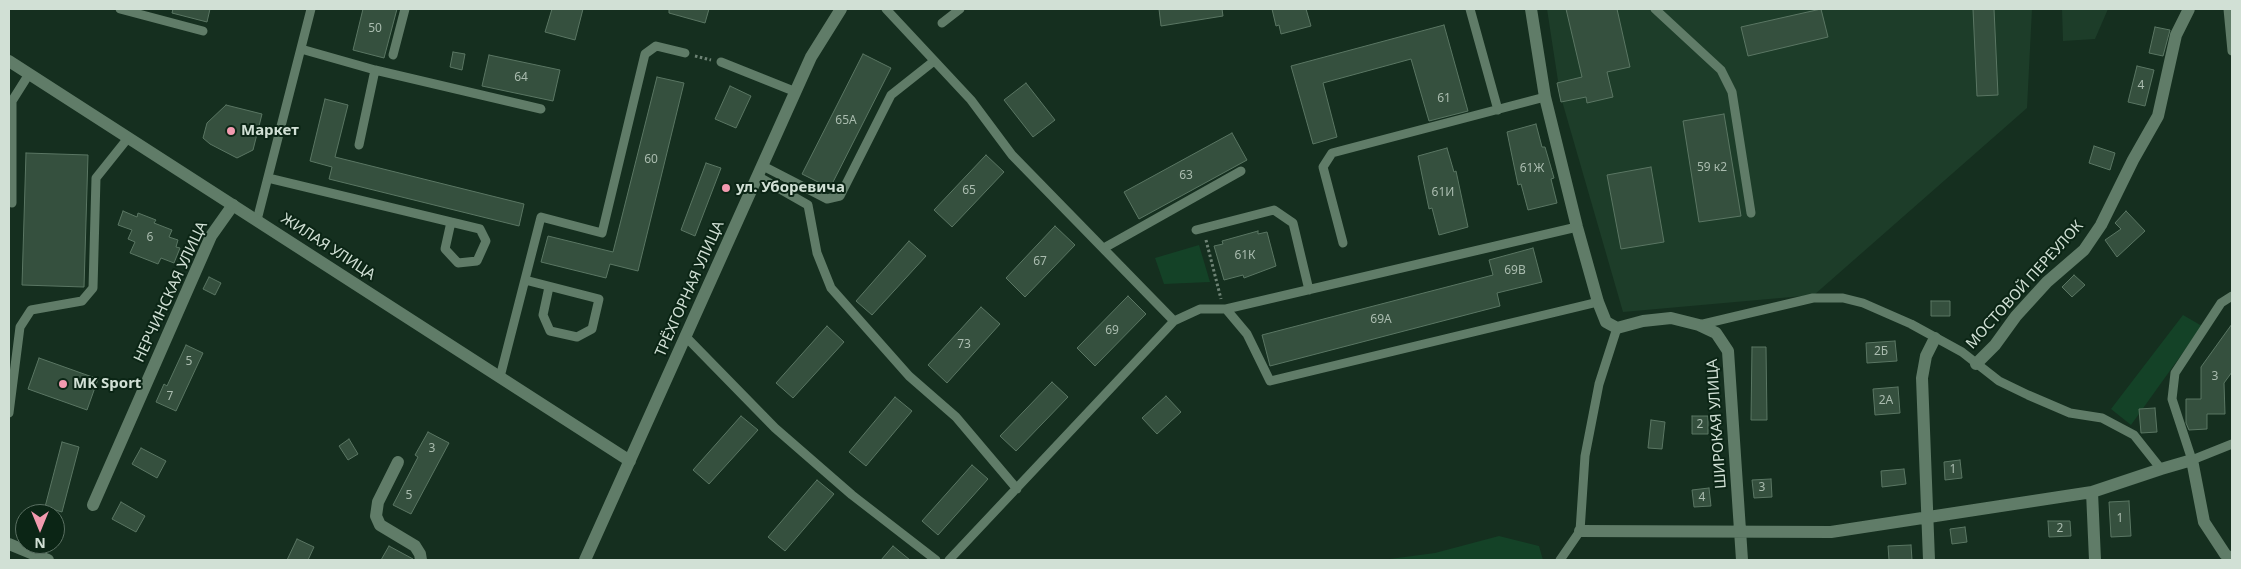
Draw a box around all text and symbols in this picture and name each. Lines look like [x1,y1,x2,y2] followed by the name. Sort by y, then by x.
[368,22,382,36] house number: 50
[514,71,528,85] house number: 64
[2138,79,2144,93] house number: 4
[1437,92,1451,106] house number: 61
[835,114,857,128] house number: 65А
[241,122,299,140] place label: Маркет
[225,125,237,137] marker: Маркет
[644,153,658,167] house number: 60
[1697,161,1727,175] house number: 59 к2
[1520,162,1544,176] house number: 61Ж
[1179,169,1193,183] house number: 63
[736,179,845,197] place label: ул. Уборевича
[720,182,732,194] marker: ул. Уборевича
[962,184,976,198] house number: 65
[1432,186,1454,200] house number: 61И
[277,210,379,284] street label: ЖИЛАЯ УЛИЦА
[1963,217,2087,353] street label: МОСТОВОЙ ПЕРЕУЛОК
[652,218,728,360] street label: ТРЁХГОРНАЯ УЛИЦА
[130,219,212,365] street label: НЕРЧИНСКАЯ УЛИЦА
[147,231,153,245] house number: 6
[1234,249,1256,263] house number: 61К
[1033,255,1047,269] house number: 67
[1504,264,1526,278] house number: 69В
[1370,313,1392,327] house number: 69А
[1105,324,1119,338] house number: 69
[957,338,971,352] house number: 73
[1874,345,1888,359] house number: 2Б
[186,355,192,369] house number: 5
[1703,358,1731,490] street label: ШИРОКАЯ УЛИЦА
[2212,370,2218,384] house number: 3
[73,375,141,393] place label: MK Sport
[57,378,69,390] marker: MK Sport
[167,390,173,404] house number: 7
[1879,394,1893,408] house number: 2А
[1697,418,1703,432] house number: 2
[429,442,435,456] house number: 3
[1950,463,1956,477] house number: 1
[1759,481,1765,495] house number: 3
[406,489,412,503] house number: 5
[1699,491,1705,505] house number: 4
[15,504,65,554] north arrow
[2117,512,2123,526] house number: 1
[2057,522,2063,536] house number: 2
[34,534,46,553] text: N

